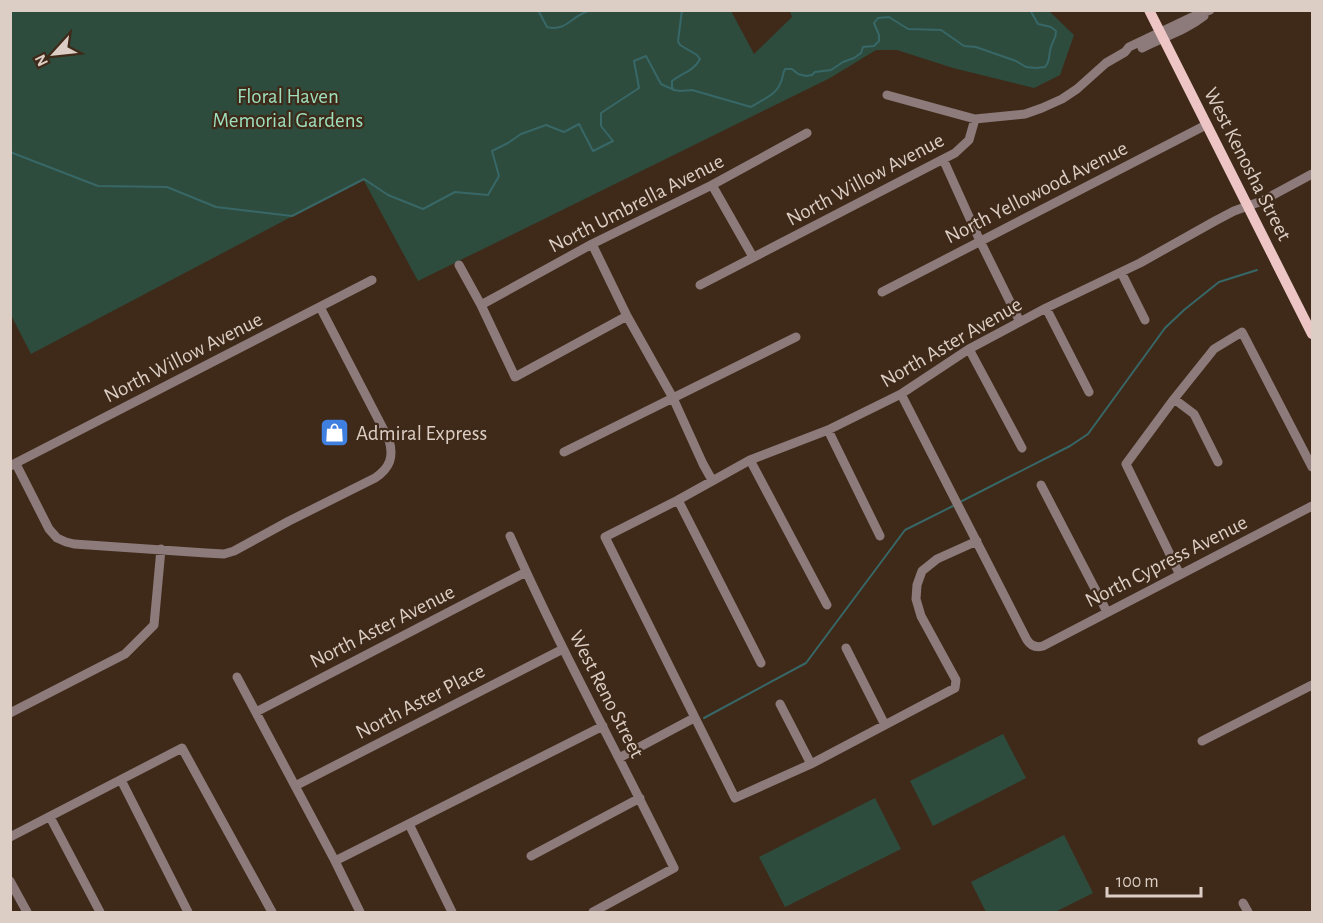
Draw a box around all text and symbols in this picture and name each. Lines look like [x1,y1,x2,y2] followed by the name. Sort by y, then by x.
[24,24,84,84] north arrow
[32,52,51,69] text: N
[1200,84,1295,244] street label: West Kenosha Street
[213,86,363,131] park label: Floral Haven Memorial Gardens
[783,129,947,230] street label: North Willow Avenue
[942,137,1131,248] street label: North Yellowood Avenue
[545,150,727,257] street label: North Umbrella Avenue
[877,293,1026,391] street label: North Aster Avenue
[101,308,266,407] street label: North Willow Avenue
[319,417,351,449] shop icon: Admiral Express
[356,423,487,444] place label: Admiral Express
[1082,512,1251,611] street label: North Cypress Avenue
[306,581,458,672] street label: North Aster Avenue
[565,627,648,762] street label: West Reno Street
[352,660,488,743] street label: North Aster Place
[1107,860,1202,898] scale bar
[1116,873,1159,891] text: 100 m

